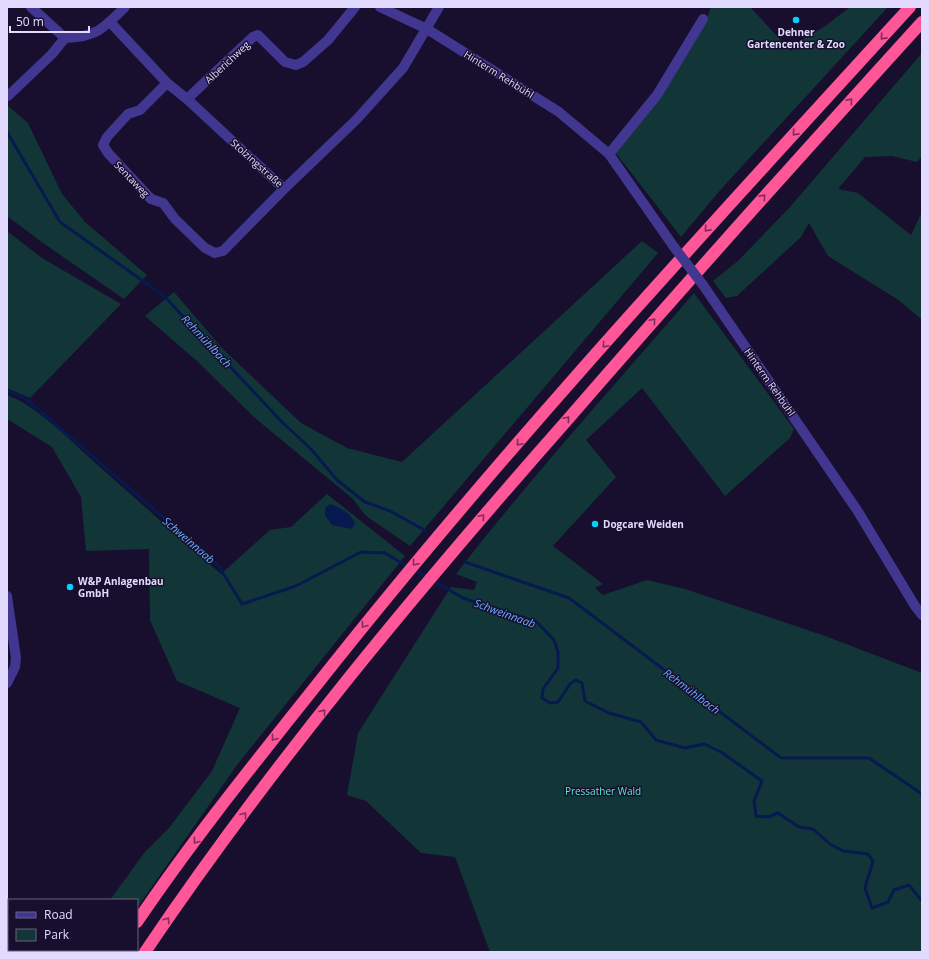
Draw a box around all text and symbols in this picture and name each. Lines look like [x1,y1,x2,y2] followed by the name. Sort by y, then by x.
[10,8,89,34] scale bar
[16,13,44,30] text: 50 m
[791,15,801,25] marker: Dehner Gartencenter & Zoo
[747,25,845,51] place label: Dehner Gartencenter & Zoo
[880,33,887,40] one-way arrow
[201,37,253,87] street label: Alberichweg
[461,47,537,101] street label: Hinterm Rehbühl
[846,98,853,106] one-way arrow
[793,129,800,136] one-way arrow
[228,136,287,191] street label: Stolzingstraße
[111,158,153,201] street label: Sentaweg
[758,194,766,202] one-way arrow
[704,224,712,232] one-way arrow
[179,311,235,371] water label: Rehmühlbach
[648,318,656,326] one-way arrow
[602,340,610,348] one-way arrow
[741,345,799,419] street label: Hinterm Rehbühl
[563,416,570,424] one-way arrow
[517,438,524,445] one-way arrow
[160,513,218,567] water label: Schweinnaab
[477,514,484,522] one-way arrow
[603,517,684,531] place label: Dogcare Weiden
[590,519,600,529] marker: Dogcare Weiden
[412,558,419,566] one-way arrow
[78,574,164,600] place label: W&P Anlagenbau GmbH
[65,582,75,592] marker: W&P Anlagenbau GmbH
[472,595,538,631] water label: Schweinnaab
[361,620,368,627] one-way arrow
[661,665,723,717] water label: Rehmühlbach
[318,709,325,717] one-way arrow
[272,733,279,740] one-way arrow
[565,784,641,798] park label: Pressather Wald
[239,813,246,820] one-way arrow
[194,837,201,844] one-way arrow
[8,899,138,951] legend
[44,906,73,923] text: Road
[162,917,170,924] one-way arrow
[44,926,70,943] text: Park

